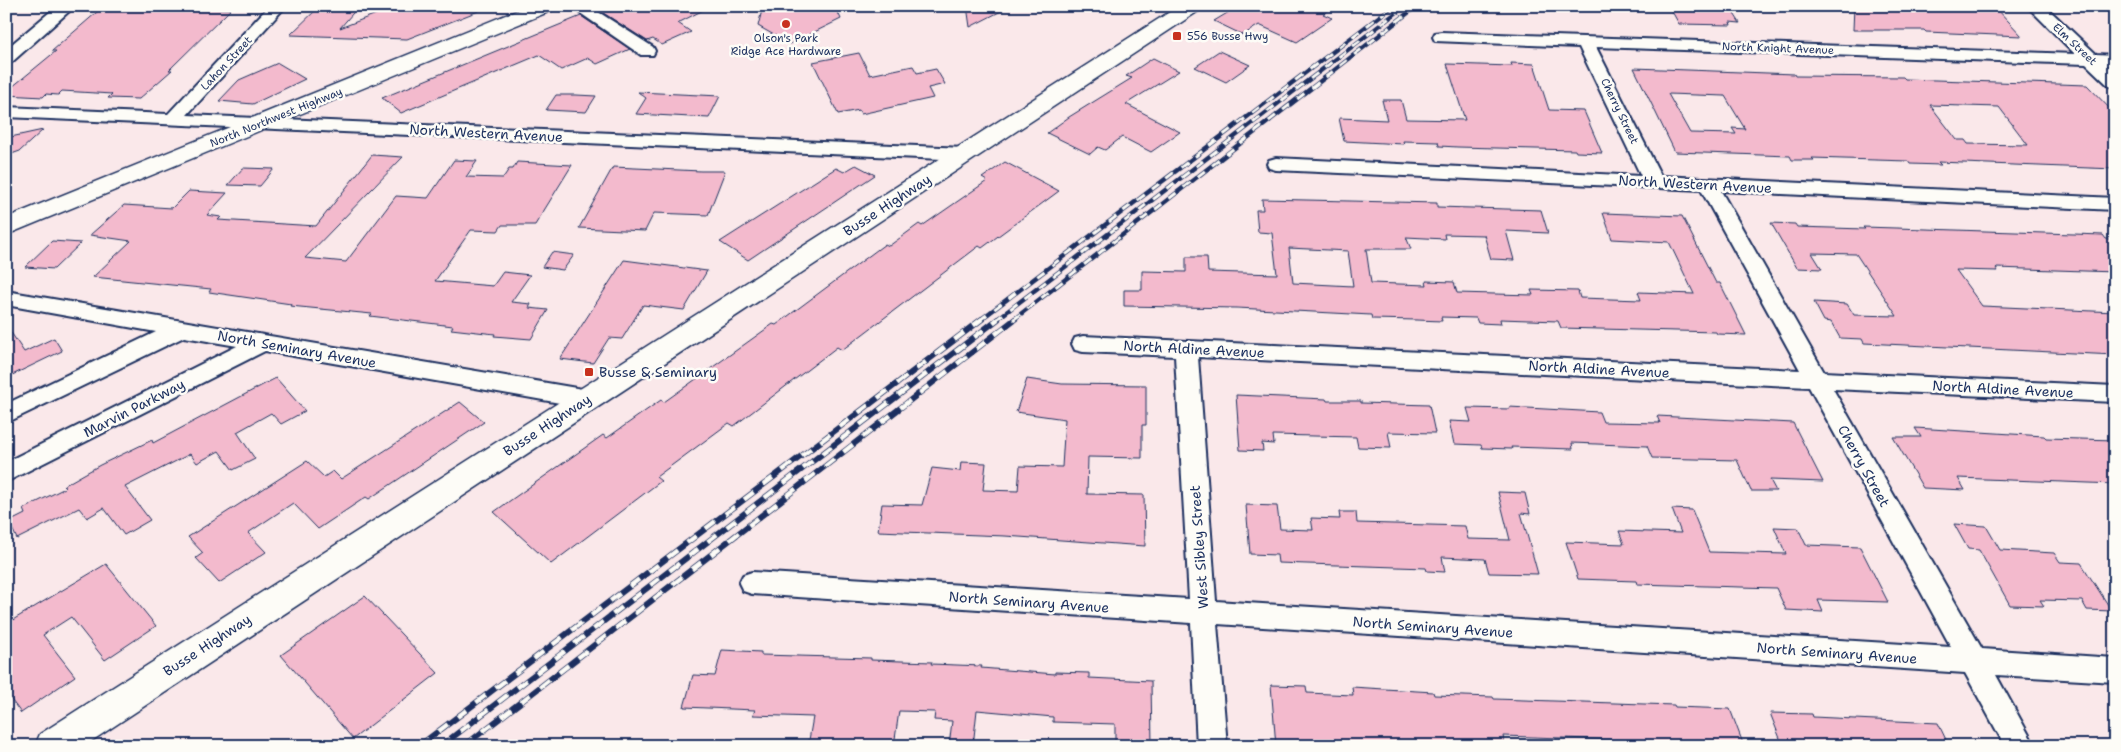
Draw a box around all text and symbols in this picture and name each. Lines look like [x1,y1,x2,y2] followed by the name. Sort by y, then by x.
[780,18,792,30] marker: Olson's Park Ridge Ace Hardware
[2049,20,2100,69] street label: Elm Street
[1187,29,1268,44] place label: 556 Busse Hwy
[1171,30,1183,42] marker: 556 Busse Hwy
[731,31,841,59] place label: Olson's Park Ridge Ace Hardware
[197,33,255,94] street label: Lahon Street
[1722,39,1834,58] street label: North Knight Avenue
[1597,76,1642,147] street label: Cherry Street
[208,84,345,151] street label: North Northwest Highway
[409,120,563,146] street label: North Western Avenue
[840,170,934,240] street label: Busse Highway
[1618,171,1772,197] street label: North Western Avenue
[216,326,378,372] street label: North Seminary Avenue
[1123,336,1265,362] street label: North Aldine Avenue
[1528,356,1670,382] street label: North Aldine Avenue
[599,363,717,381] place label: Busse & Seminary
[583,366,595,378] marker: Busse & Seminary
[80,375,188,441] street label: Marvin Parkway
[1932,376,2074,402] street label: North Aldine Avenue
[500,390,594,460] street label: Busse Highway
[1834,422,1894,510] street label: Cherry Street
[1186,485,1212,609] street label: West Sibley Street
[948,587,1110,617] street label: North Seminary Avenue
[160,610,254,680] street label: Busse Highway
[1352,612,1514,642] street label: North Seminary Avenue
[1756,638,1918,668] street label: North Seminary Avenue

